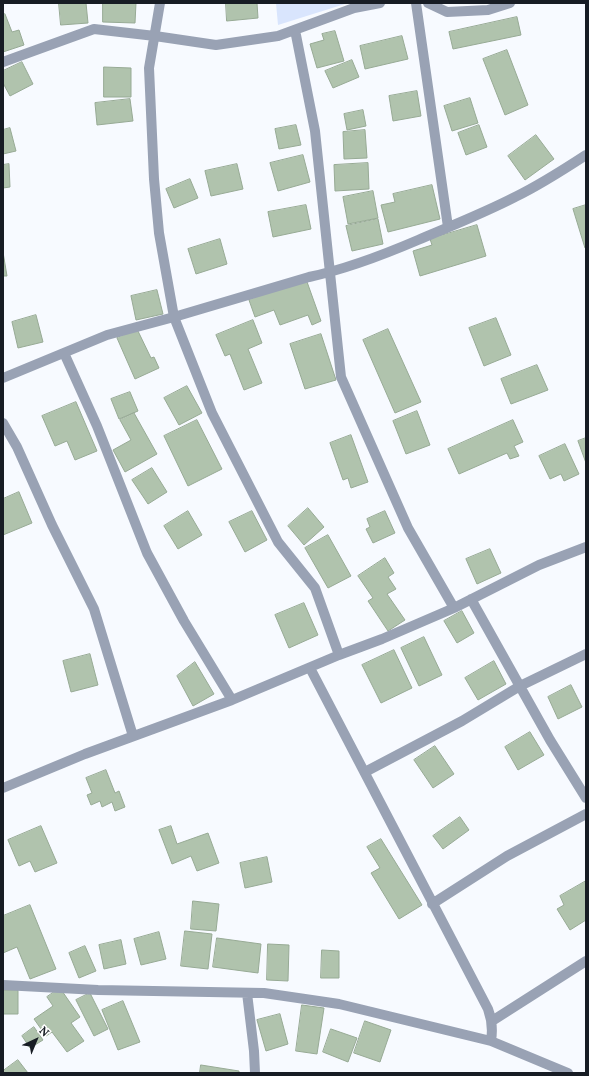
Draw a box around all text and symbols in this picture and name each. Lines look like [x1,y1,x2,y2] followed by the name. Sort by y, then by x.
[16,1020,56,1060] north arrow
[36,1023,52,1039] text: N

